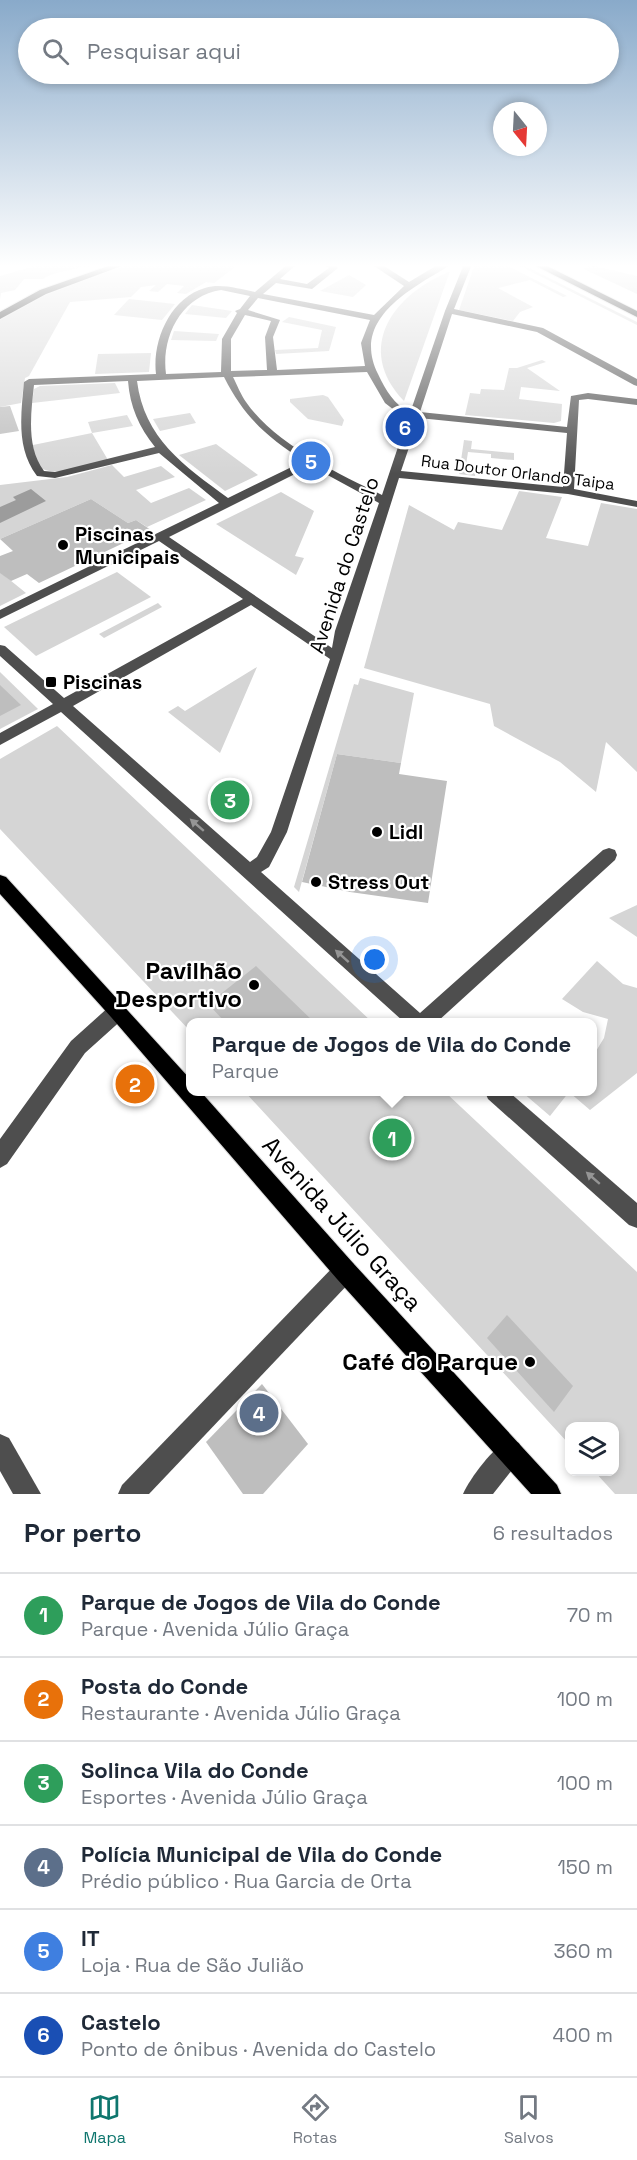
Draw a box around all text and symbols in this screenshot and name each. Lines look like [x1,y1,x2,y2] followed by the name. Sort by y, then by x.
[18,18,619,84] search box
[39,35,72,68] icon: search
[87,37,241,65] text: Pesquisar aqui
[493,102,547,156] north arrow
[386,404,424,450] pin: 6
[292,438,330,484] pin: 5
[420,450,616,495] street label: Rua Doutor Orlando Taipa
[303,473,385,657] street label: Avenida do Castelo
[75,521,180,570] place label: Piscinas Municipais
[56,538,70,552] marker: Piscinas Municipais
[63,669,142,695] place label: Piscinas
[44,675,58,689] marker: Piscinas
[210,778,250,822] pin: 3
[190,818,205,832] one-way arrow
[389,819,423,845] place label: Lidl
[370,825,384,839] marker: Lidl
[328,869,429,895] place label: Stress Out
[309,875,323,889] marker: Stress Out
[360,945,389,974] your location
[335,950,350,963] one-way arrow
[115,955,242,1014] place label: Pavilhão Desportivo
[247,978,261,992] marker: Pavilhão Desportivo
[186,1018,597,1096] popup
[212,1030,571,1058] text: Parque de Jogos de Vila do Conde
[212,1058,279,1084] text: Parque
[116,1062,154,1106] pin: 2
[372,1116,412,1160] pin: 1
[256,1130,429,1318] street label: Avenida Júlio Graça
[586,1172,601,1185] one-way arrow
[342,1346,518,1377] place label: Café do Parque
[523,1355,537,1369] marker: Café do Parque
[240,1390,278,1436] pin: 4
[565,1422,619,1476] map controls
[565,1422,619,1476] button: layers
[24,1516,141,1550] text: Por perto
[493,1520,613,1546] text: 6 resultados
[81,1588,441,1616] text: Parque de Jogos de Vila do Conde
[39,1602,48,1628] text: 1
[567,1602,613,1628] text: 70 m
[81,1616,349,1642] text: Parque · Avenida Júlio Graça
[81,1672,248,1700] text: Posta do Conde
[38,1686,49,1712] text: 2
[557,1686,613,1712] text: 100 m
[81,1700,401,1726] text: Restaurante · Avenida Júlio Graça
[81,1756,309,1784] text: Solinca Vila do Conde
[37,1770,50,1796] text: 3
[557,1770,613,1796] text: 100 m
[81,1784,368,1810] text: Esportes · Avenida Júlio Graça
[81,1840,442,1868] text: Polícia Municipal de Vila do Conde
[37,1854,50,1880] text: 4
[558,1854,613,1880] text: 150 m
[81,1868,412,1894] text: Prédio público · Rua Garcia de Orta
[81,1924,100,1952] text: IT
[38,1938,50,1964] text: 5
[554,1938,613,1964] text: 360 m
[81,1952,304,1978] text: Loja · Rua de São Julião
[81,2008,161,2036] text: Castelo
[37,2022,50,2048] text: 6
[553,2022,613,2048] text: 400 m
[81,2036,436,2062] text: Ponto de ônibus · Avenida do Castelo
[83,2091,126,2148] tab: Mapa
[293,2091,337,2148] tab: Rotas
[504,2091,554,2148] tab: Salvos

